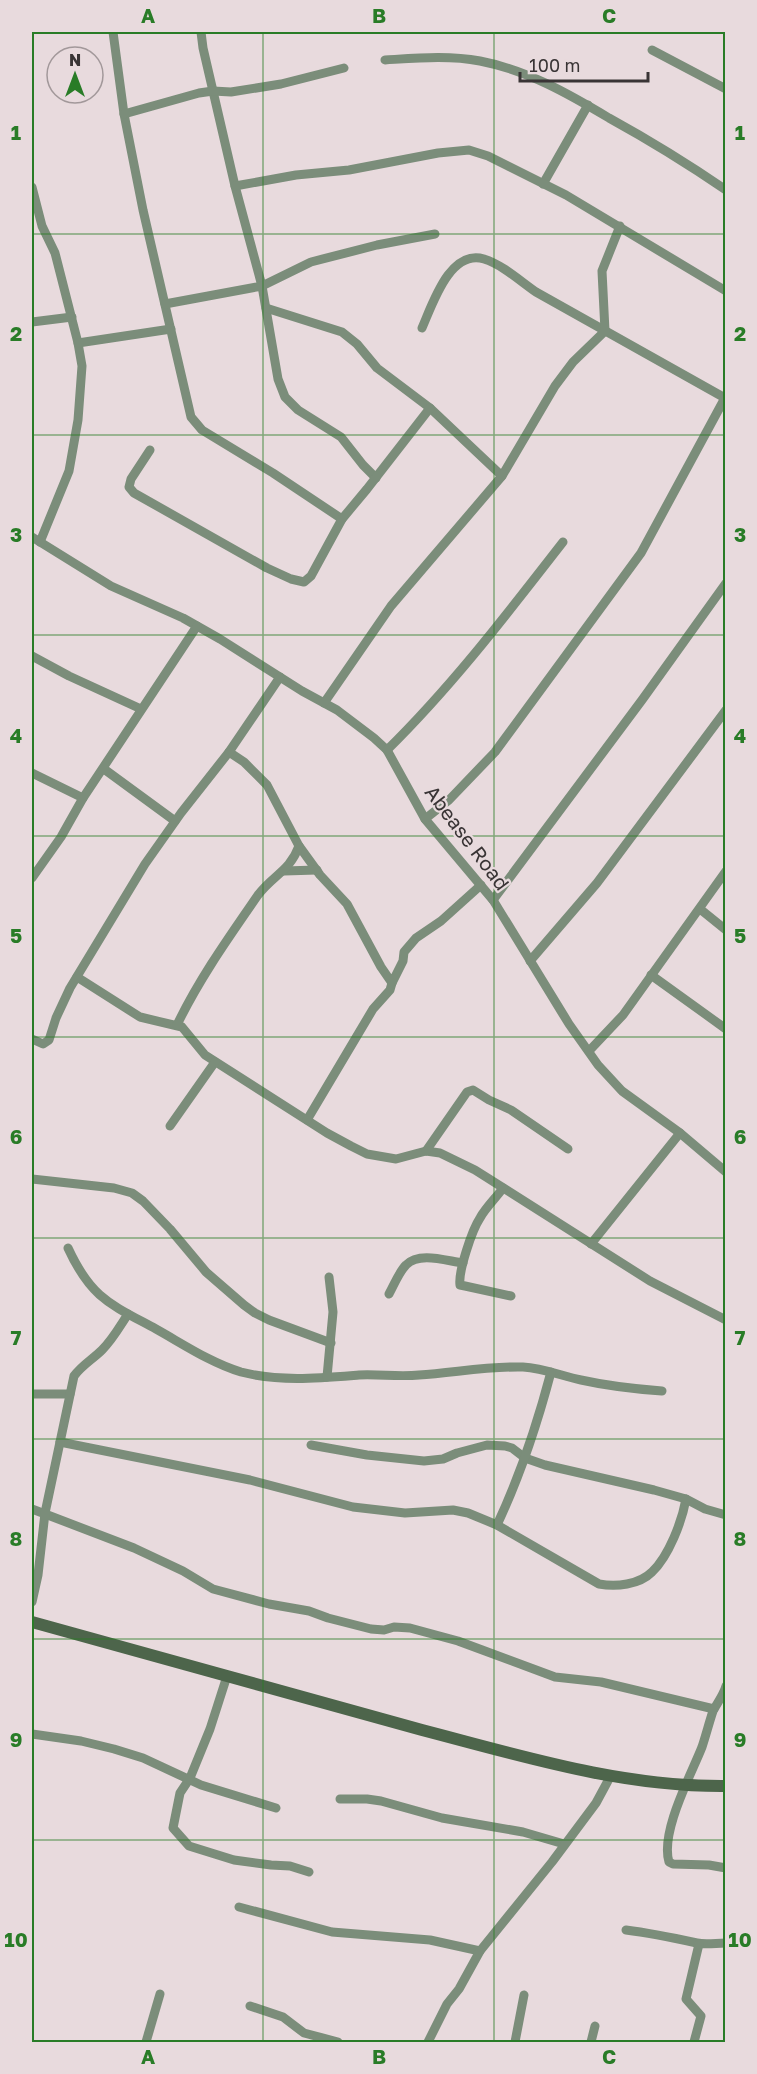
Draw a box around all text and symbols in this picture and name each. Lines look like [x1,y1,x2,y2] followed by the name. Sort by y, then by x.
[141,3,155,27] text: A
[372,3,386,27] text: B
[602,3,616,27] text: C
[45,45,105,105] north arrow
[520,45,648,83] scale bar
[69,50,81,70] text: N
[529,54,580,76] text: 100 m
[11,120,21,144] text: 1
[735,120,745,144] text: 1
[10,321,22,345] text: 2
[734,321,746,345] text: 2
[10,522,22,546] text: 3
[734,522,746,546] text: 3
[10,723,22,747] text: 4
[734,723,746,747] text: 4
[421,780,515,894] street label: Abease Road
[10,923,22,947] text: 5
[734,923,746,947] text: 5
[10,1124,22,1148] text: 6
[734,1124,746,1148] text: 6
[11,1325,22,1349] text: 7
[735,1325,746,1349] text: 7
[10,1526,22,1550] text: 8
[734,1526,746,1550] text: 8
[10,1727,22,1751] text: 9
[734,1727,746,1751] text: 9
[4,1927,28,1951] text: 10
[728,1927,752,1951] text: 10
[141,2044,155,2068] text: A
[372,2044,386,2068] text: B
[602,2044,616,2068] text: C

